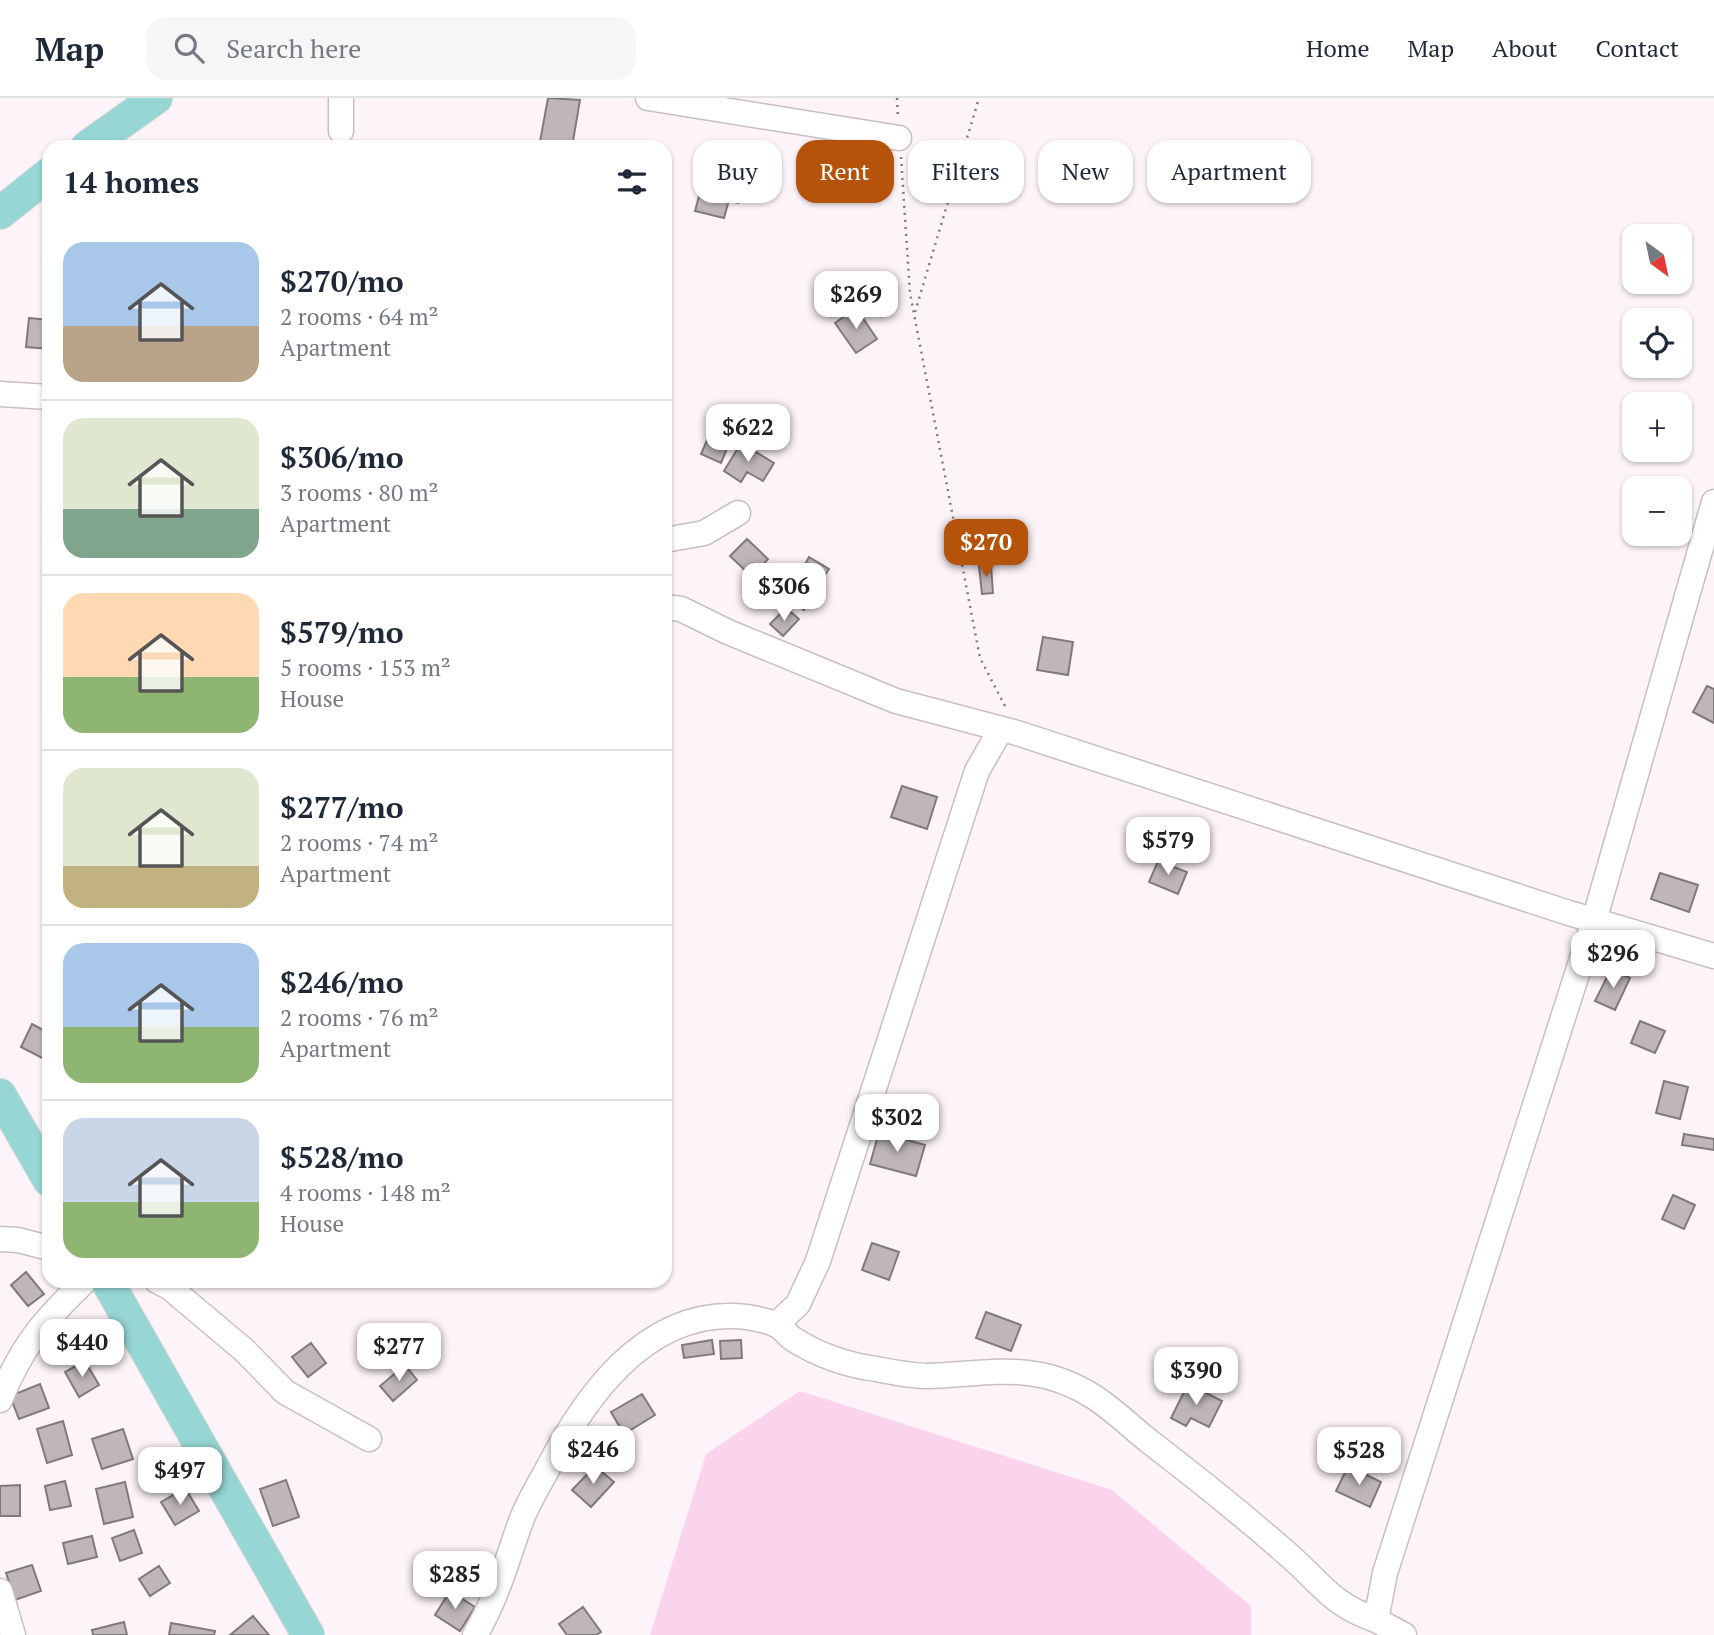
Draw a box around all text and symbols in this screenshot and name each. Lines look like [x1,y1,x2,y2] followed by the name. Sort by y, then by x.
[146,17,636,80] search box
[35,27,104,70] text: Map
[170,29,208,67] icon: search
[226,31,361,65] text: Search here
[1306,32,1370,64] text: Home
[1408,32,1454,64] text: Map
[1492,32,1558,64] text: About
[1596,32,1679,64] text: Contact
[693,140,782,203] chip: Buy
[796,140,894,203] chip: Rent
[908,140,1024,203] chip: Filters
[1038,140,1133,203] chip: New
[1147,140,1311,203] chip: Apartment
[63,162,199,202] text: 14 homes
[613,163,651,201] icon: filters
[1622,224,1692,294] north arrow
[1622,224,1692,546] map controls
[280,261,404,301] text: $270/mo
[119,270,203,354] icon: home
[815,272,897,331] pin: $269
[830,278,882,309] text: $269
[280,301,439,332] text: 2 rooms · 64 m²
[1622,308,1692,378] button: locate
[280,332,391,363] text: Apartment
[1622,392,1692,462] button: +
[707,404,789,464] pin: $622
[722,411,774,442] text: $622
[280,437,404,477] text: $306/mo
[119,446,203,530] icon: home
[1622,476,1692,546] button: −
[280,477,439,508] text: 3 rooms · 80 m²
[280,508,391,539] text: Apartment
[945,519,1027,579] pin: $270
[960,526,1012,557] text: $270
[743,564,825,623] pin: $306
[758,570,810,601] text: $306
[280,612,404,652] text: $579/mo
[119,621,203,705] icon: home
[280,652,451,683] text: 5 rooms · 153 m²
[280,683,344,714] text: House
[280,787,404,827] text: $277/mo
[119,796,203,880] icon: home
[1127,818,1209,877] pin: $579
[1142,824,1194,855] text: $579
[280,827,439,858] text: 2 rooms · 74 m²
[280,858,391,889] text: Apartment
[1572,930,1654,990] pin: $296
[1587,937,1639,968] text: $296
[280,962,404,1002] text: $246/mo
[119,971,203,1055] icon: home
[280,1002,439,1033] text: 2 rooms · 76 m²
[280,1033,391,1064] text: Apartment
[856,1094,938,1154] pin: $302
[871,1101,923,1132] text: $302
[280,1137,404,1177] text: $528/mo
[119,1146,203,1230] icon: home
[280,1177,451,1208] text: 4 rooms · 148 m²
[280,1208,344,1239] text: House
[41,1320,123,1379] pin: $440
[358,1324,440,1383] pin: $277
[56,1326,108,1357] text: $440
[373,1330,425,1361] text: $277
[1155,1348,1237,1407] pin: $390
[1170,1354,1222,1385] text: $390
[552,1426,634,1486] pin: $246
[1318,1428,1400,1487] pin: $528
[567,1433,619,1464] text: $246
[1333,1434,1385,1465] text: $528
[139,1448,221,1507] pin: $497
[154,1454,206,1485] text: $497
[414,1552,496,1611] pin: $285
[429,1558,481,1589] text: $285

